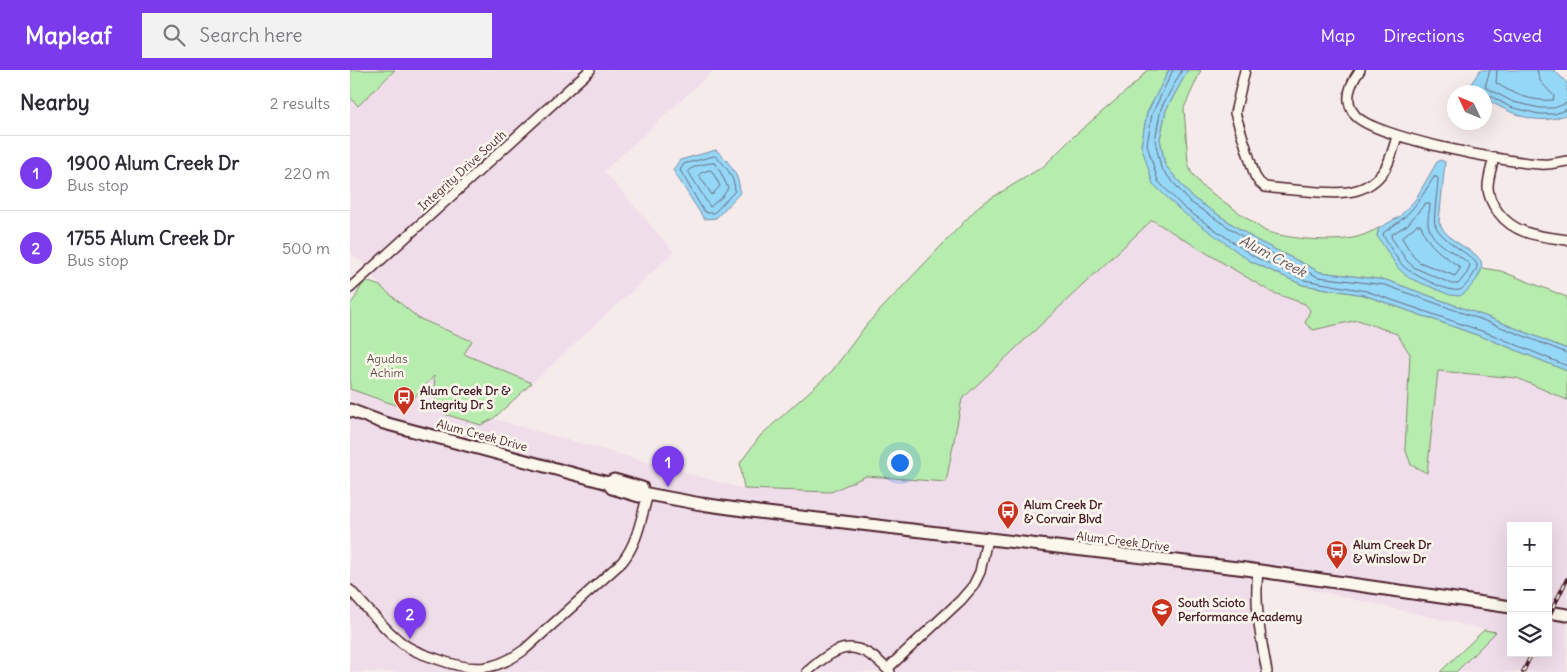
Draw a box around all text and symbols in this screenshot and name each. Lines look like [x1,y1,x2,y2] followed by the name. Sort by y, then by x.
[142,13,492,58] search box
[25,20,112,50] text: Mapleaf
[160,21,188,49] icon: search
[200,23,303,47] text: Search here
[1320,24,1355,47] text: Map
[1383,24,1465,47] text: Directions
[1493,24,1542,47] text: Saved
[1447,85,1492,130] north arrow
[20,89,90,116] text: Nearby
[270,93,330,113] text: 2 results
[415,127,509,213] street label: Integrity Drive South
[67,151,239,175] text: 1900 Alum Creek Dr
[33,163,39,183] text: 1
[284,163,330,183] text: 220 m
[67,175,129,195] text: Bus stop
[67,226,234,250] text: 1755 Alum Creek Dr
[1237,231,1310,281] water label: Alum Creek
[32,238,40,258] text: 2
[282,238,330,258] text: 500 m
[67,250,129,270] text: Bus stop
[367,351,407,380] park label: Agudas Achim
[420,383,511,413] place label: Alum Creek Dr & Integrity Dr S
[392,385,416,416] bus stop icon: Alum Creek Dr & Integrity Dr S
[435,416,529,454] street label: Alum Creek Drive
[652,446,684,487] pin: 1
[887,450,913,476] your location
[1024,497,1103,526] place label: Alum Creek Dr & Corvair Blvd
[996,499,1020,530] bus stop icon: Alum Creek Dr & Corvair Blvd
[1507,522,1552,657] map controls
[1507,522,1552,567] button: +
[1076,528,1170,554] street label: Alum Creek Drive
[1353,537,1432,566] place label: Alum Creek Dr & Winslow Dr
[1325,539,1349,570] bus stop icon: Alum Creek Dr & Winslow Dr
[1507,567,1552,612] button: −
[1178,595,1303,625] place label: South Scioto Performance Academy
[1150,597,1174,628] school or university icon: South Scioto Performance Academy
[394,598,426,639] pin: 2
[1507,612,1552,657] button: layers

